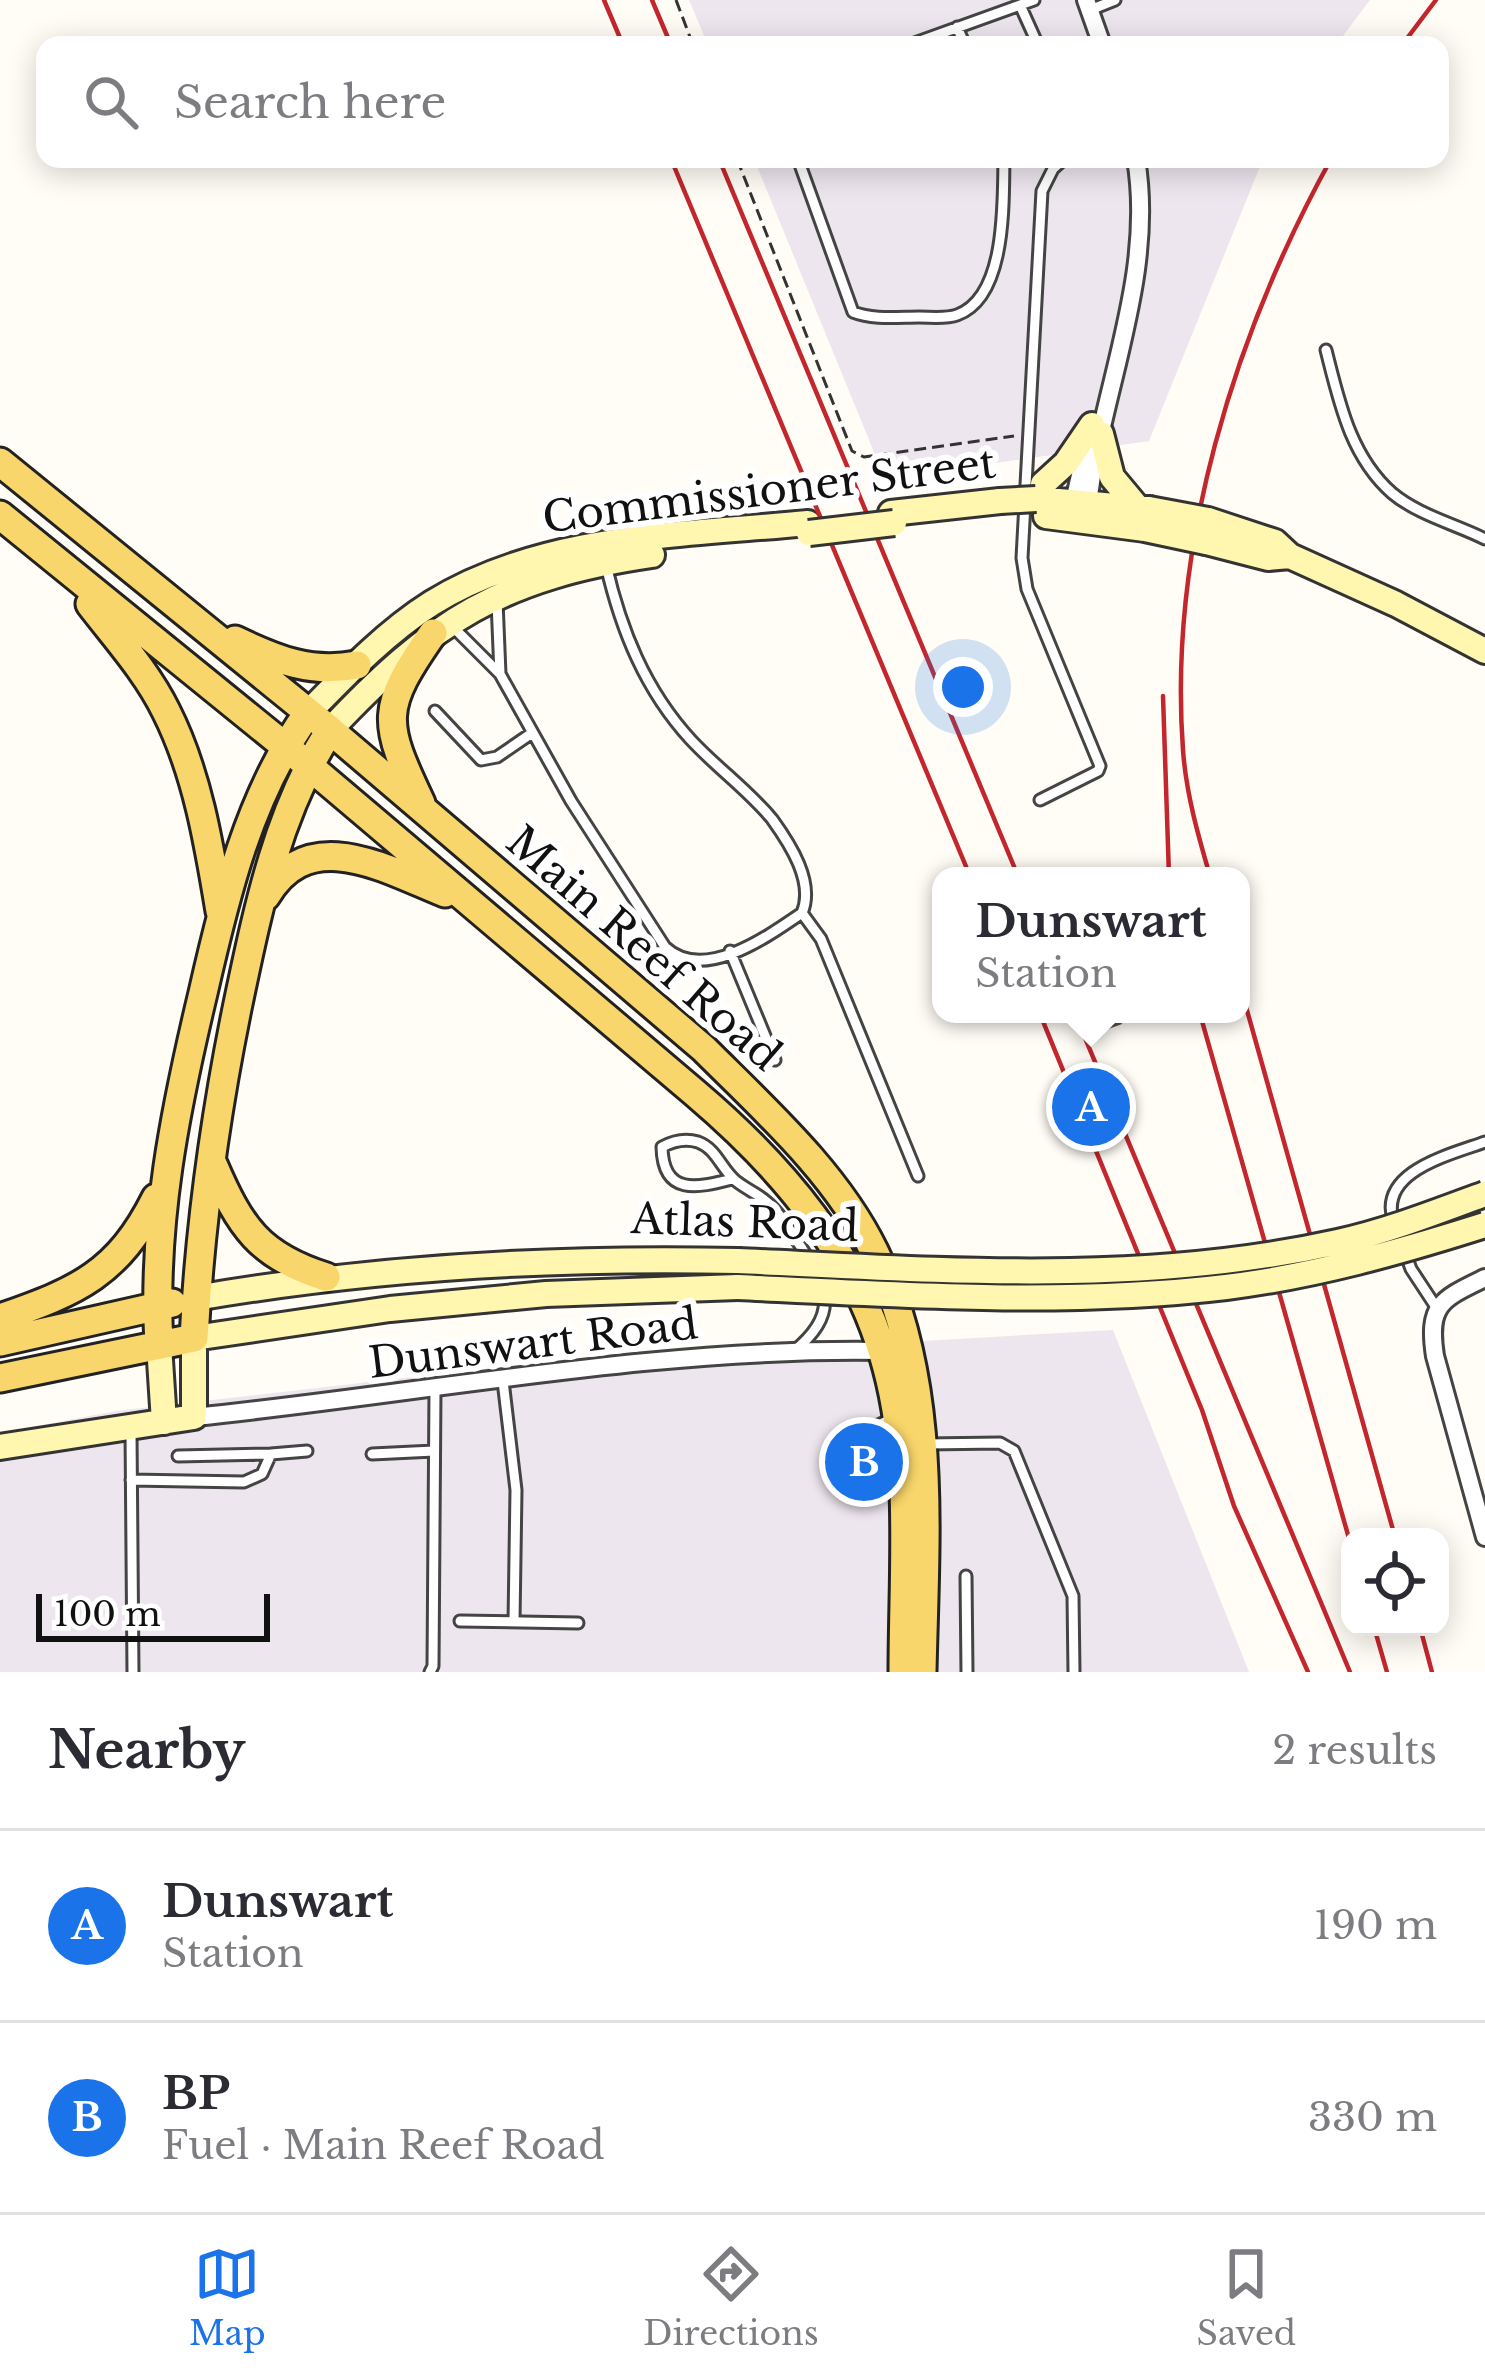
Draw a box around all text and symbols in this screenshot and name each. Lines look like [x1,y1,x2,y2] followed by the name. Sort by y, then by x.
[36,36,1449,168] search box
[78,69,144,135] icon: search
[174,74,446,130] text: Search here
[540,436,999,544] street label: Commissioner Street
[933,657,993,717] your location
[496,815,792,1081] street label: Main Reef Road
[932,867,1250,1023] popup
[975,893,1207,949] text: Dunswart
[975,949,1117,998] text: Station
[1052,1062,1130,1152] pin: A
[629,1192,860,1252] street label: Atlas Road
[365,1297,701,1389] street label: Dunswart Road
[825,1417,903,1507] pin: B
[1341,1528,1449,1636] map controls
[1341,1528,1449,1636] button: locate
[36,1588,270,1641] scale bar
[54,1594,161,1635] text: 100 m
[48,1719,245,1782] text: Nearby
[1272,1726,1437,1775] text: 2 results
[162,1873,393,1929] text: Dunswart
[71,1901,103,1950] text: A
[1314,1901,1437,1950] text: 190 m
[162,1929,304,1978] text: Station
[162,2065,230,2121] text: BP
[71,2093,103,2142] text: B
[1308,2093,1437,2142] text: 330 m
[162,2121,604,2170] text: Fuel · Main Reef Road
[189,2241,266,2354] tab: Map
[643,2241,819,2354] tab: Directions
[1197,2241,1296,2354] tab: Saved

